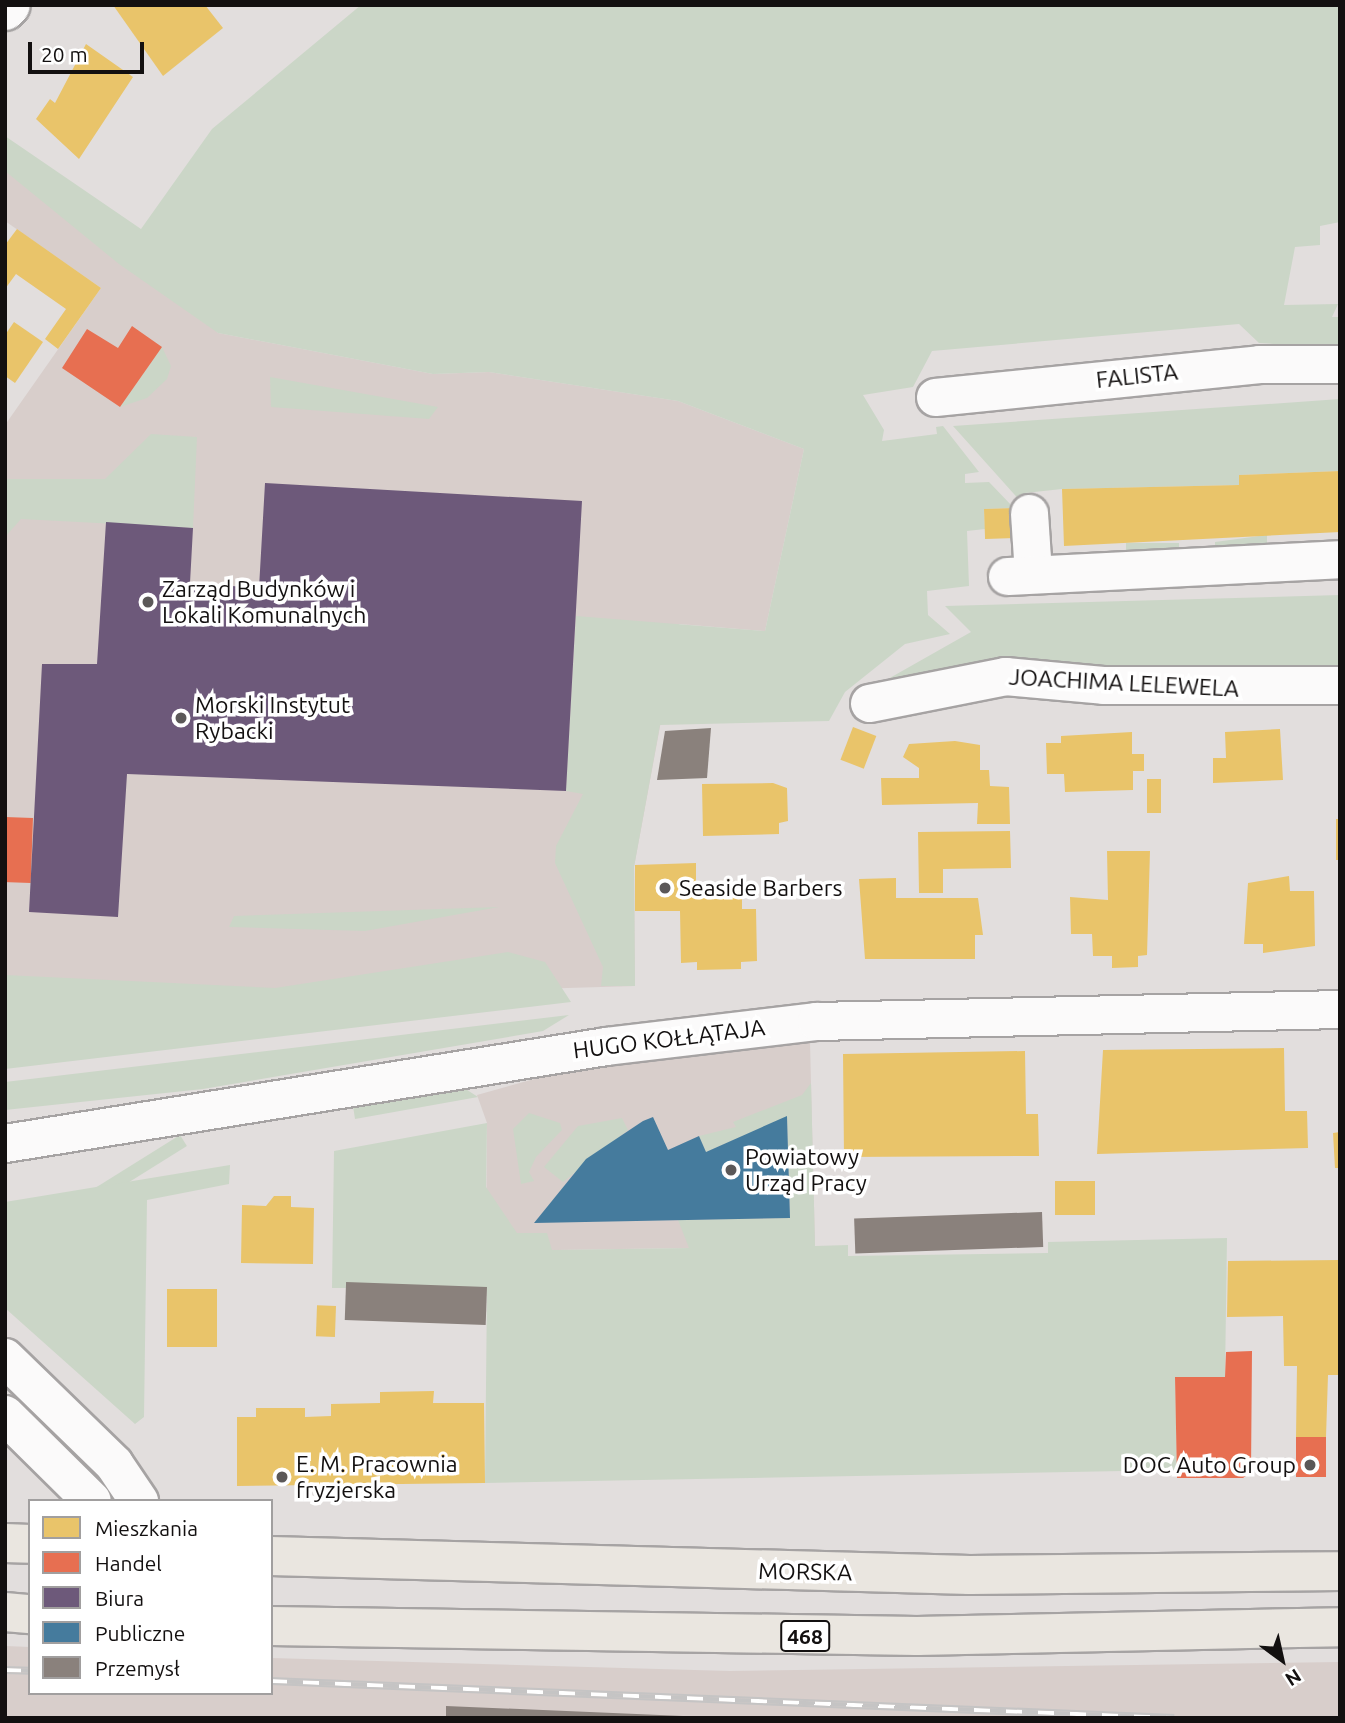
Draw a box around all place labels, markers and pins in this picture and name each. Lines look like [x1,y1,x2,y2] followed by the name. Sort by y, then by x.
[162,575,366,629] place label: Zarząd Budynków i Lokali Komunalnych
[140,594,156,610] marker: Zarząd Budynków i Lokali Komunalnych
[195,691,350,745] place label: Morski Instytut Rybacki
[173,710,189,726] marker: Morski Instytut Rybacki
[679,874,843,902] place label: Seaside Barbers
[657,880,673,896] marker: Seaside Barbers
[745,1143,867,1197] place label: Powiatowy Urząd Pracy
[723,1162,739,1178] marker: Powiatowy Urząd Pracy
[296,1450,458,1504] place label: E. M. Pracownia fryzjerska
[1123,1451,1296,1479] place label: DOC Auto Group
[1302,1457,1318,1473] marker: DOC Auto Group
[274,1469,290,1485] marker: E. M. Pracownia fryzjerska

